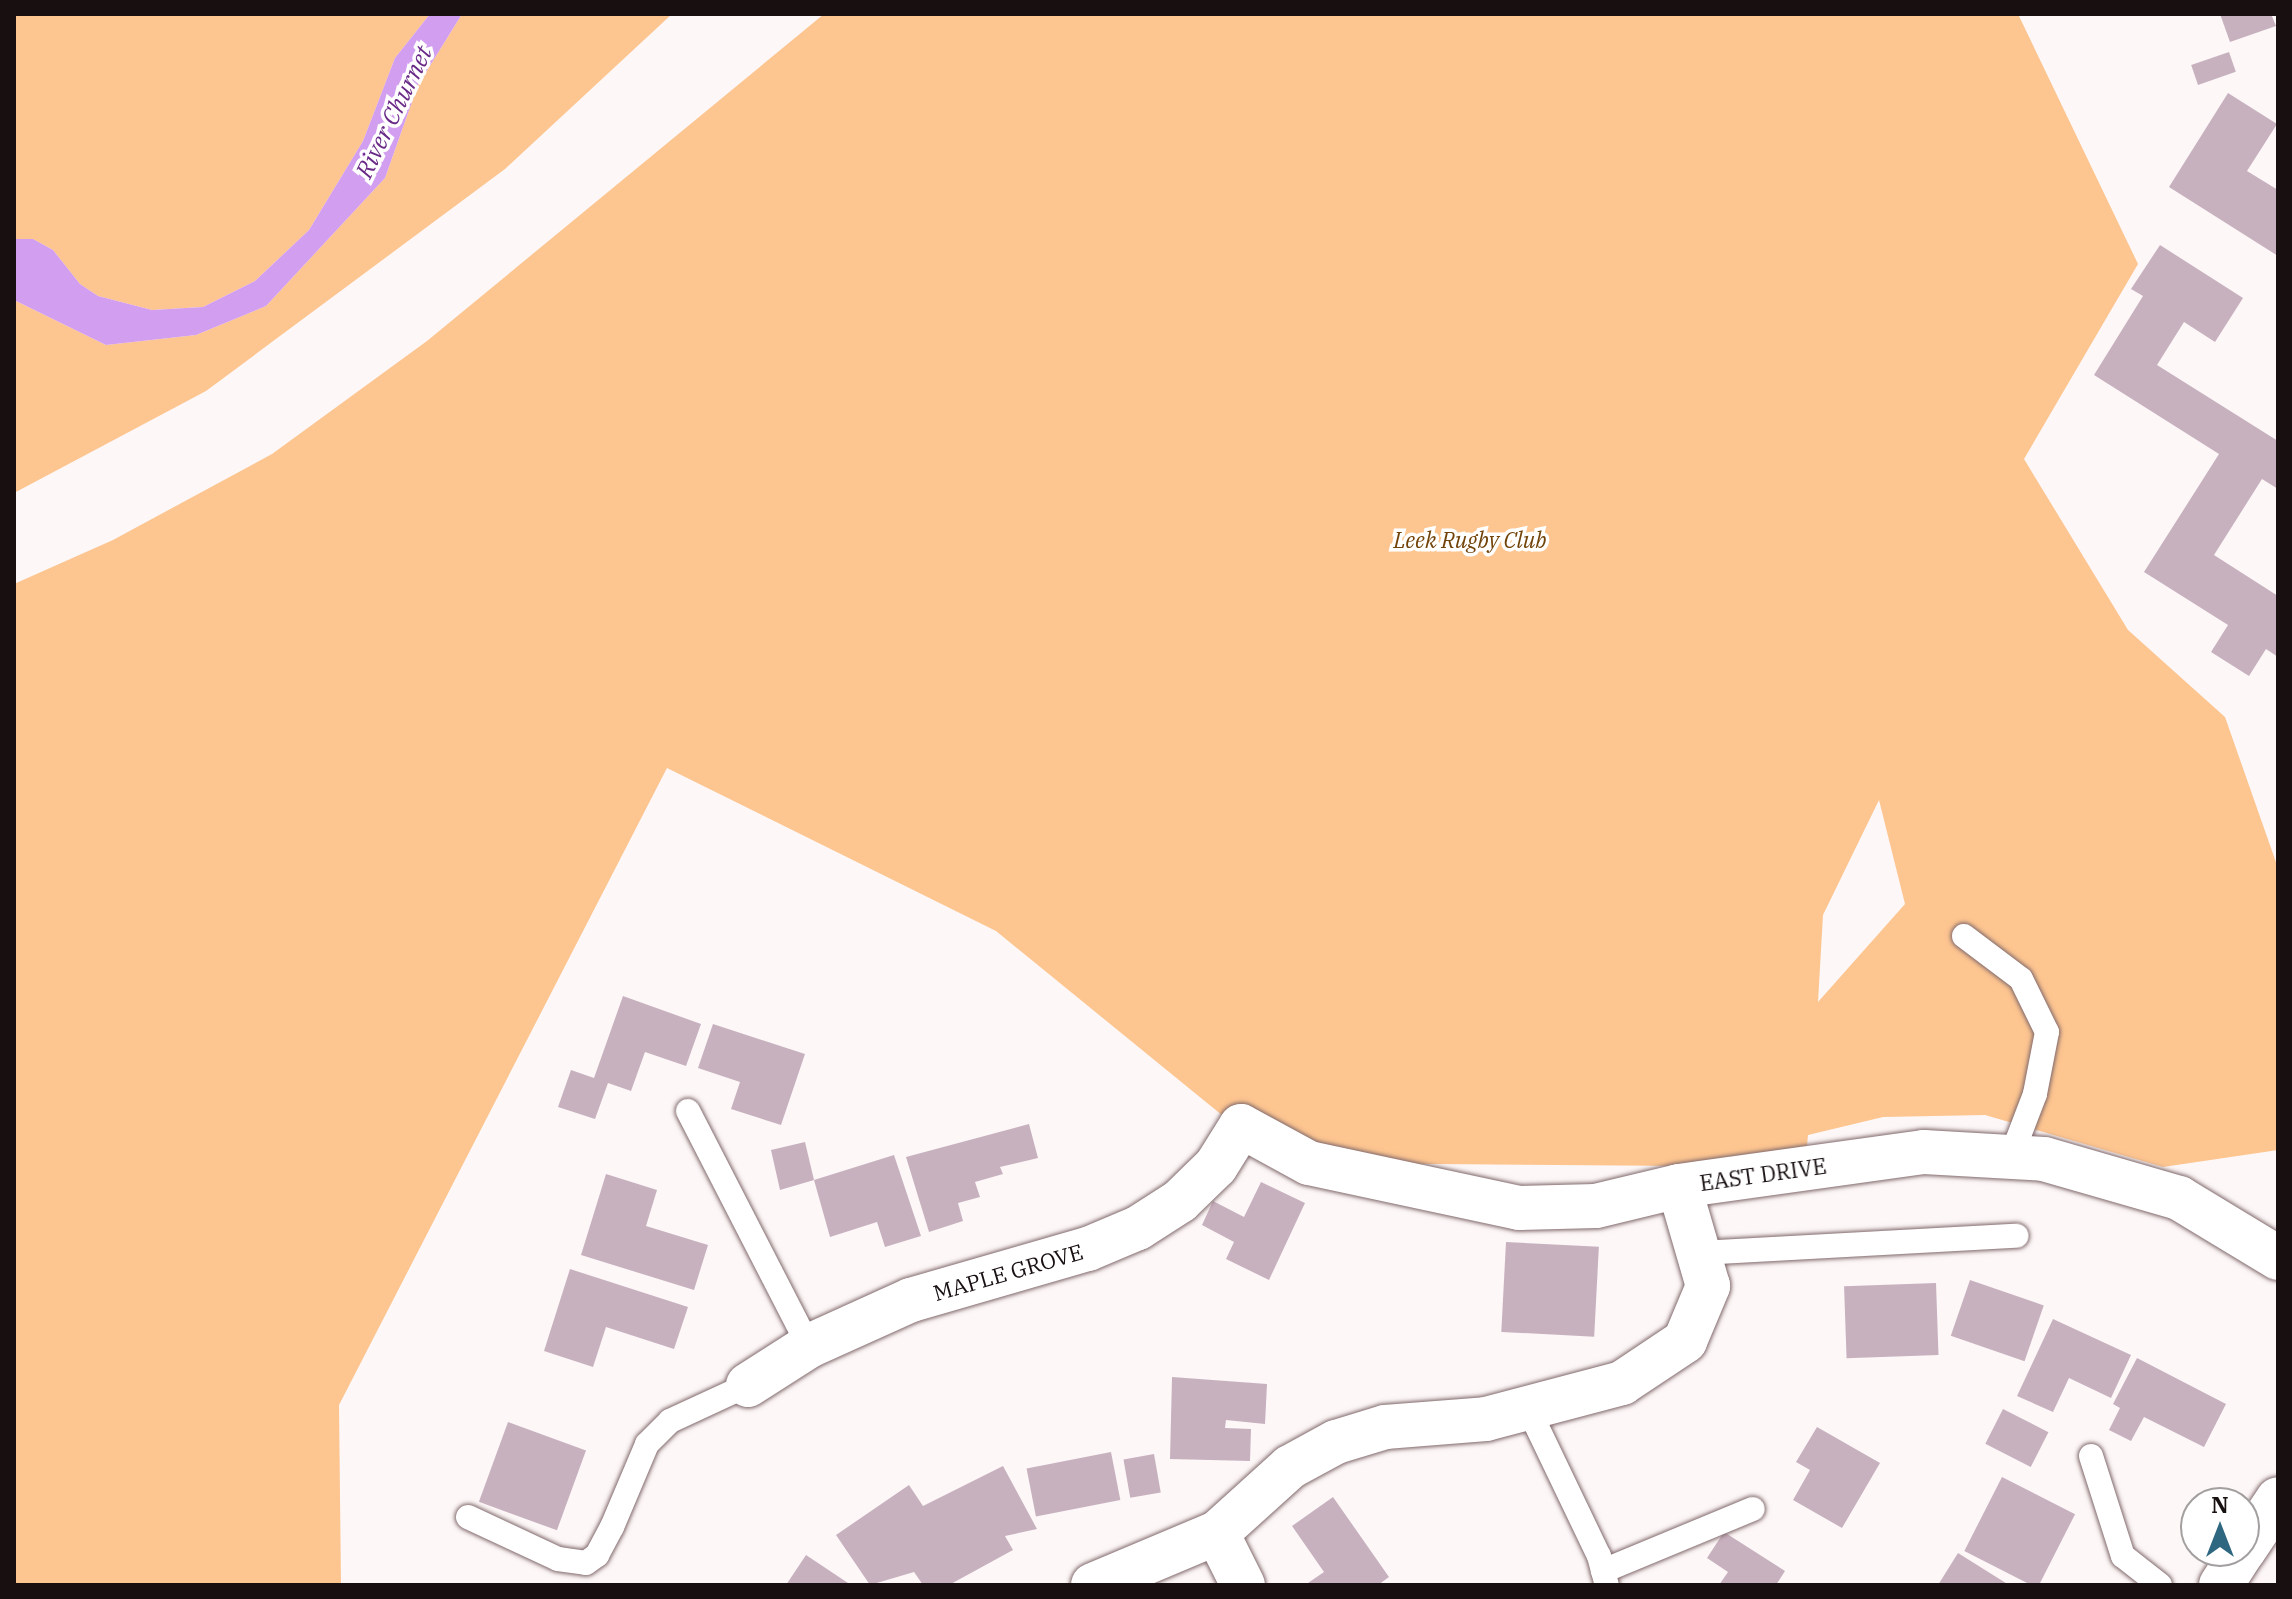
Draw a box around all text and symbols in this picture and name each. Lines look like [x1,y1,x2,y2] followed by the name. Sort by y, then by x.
[350,41,438,183] water label: River Churnet
[1394,527,1546,553] park label: Leek Rugby Club
[1698,1152,1828,1196] street label: EAST DRIVE
[930,1238,1086,1306] street label: MAPLE GROVE
[2180,1487,2260,1567] north arrow
[2211,1490,2229,1519] text: N

